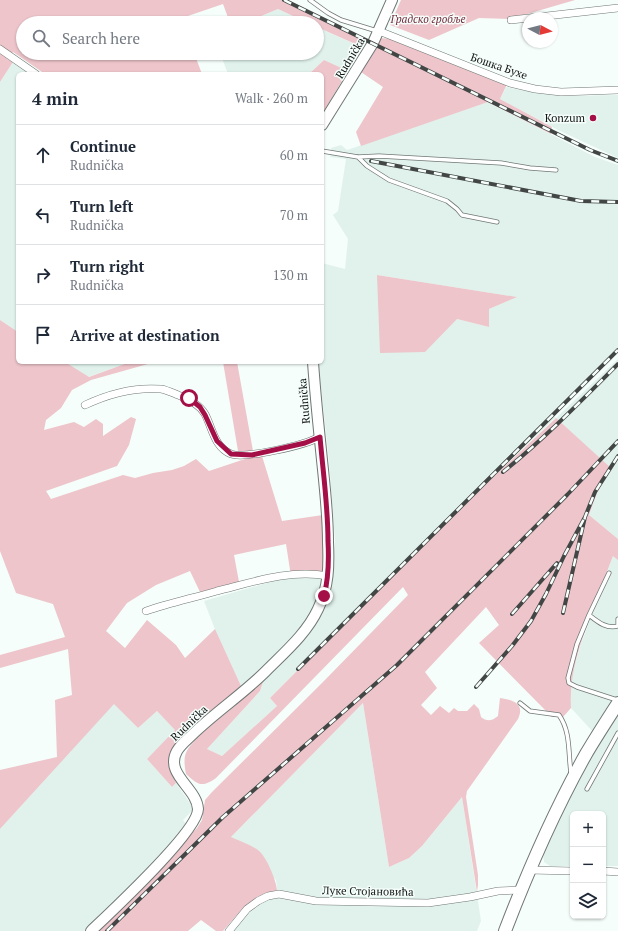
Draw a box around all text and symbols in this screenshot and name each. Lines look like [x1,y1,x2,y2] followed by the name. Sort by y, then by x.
[390,12,465,26] park label: Градско гробље
[522,12,558,48] north arrow
[16,16,324,60] search box
[30,27,52,49] icon: search
[62,28,140,48] text: Search here
[332,34,368,81] street label: Rudnička
[469,50,530,82] street label: Бошка Бухе
[32,87,79,110] text: 4 min
[235,89,308,107] text: Walk · 260 m
[545,111,586,125] place label: Konzum
[588,113,598,123] marker: Konzum
[70,136,136,156] text: Continue
[32,144,54,166] icon: ahead
[280,146,308,164] text: 60 m
[70,156,124,174] text: Rudnička
[70,196,134,216] text: Turn left
[32,204,54,226] icon: left
[280,206,308,224] text: 70 m
[70,216,124,234] text: Rudnička
[70,256,145,276] text: Turn right
[32,264,54,286] icon: right
[273,266,308,284] text: 130 m
[70,276,124,294] text: Rudnička
[32,324,54,346] icon: arrive
[70,325,220,345] text: Arrive at destination
[295,377,313,424] street label: Rudnička
[180,389,198,407] route start
[315,587,333,605] route end
[168,702,211,744] street label: Rudnička
[570,811,606,919] map controls
[570,811,606,847] button: +
[570,847,606,883] button: −
[321,883,414,899] street label: Луке Стојановића
[570,883,606,919] button: layers

